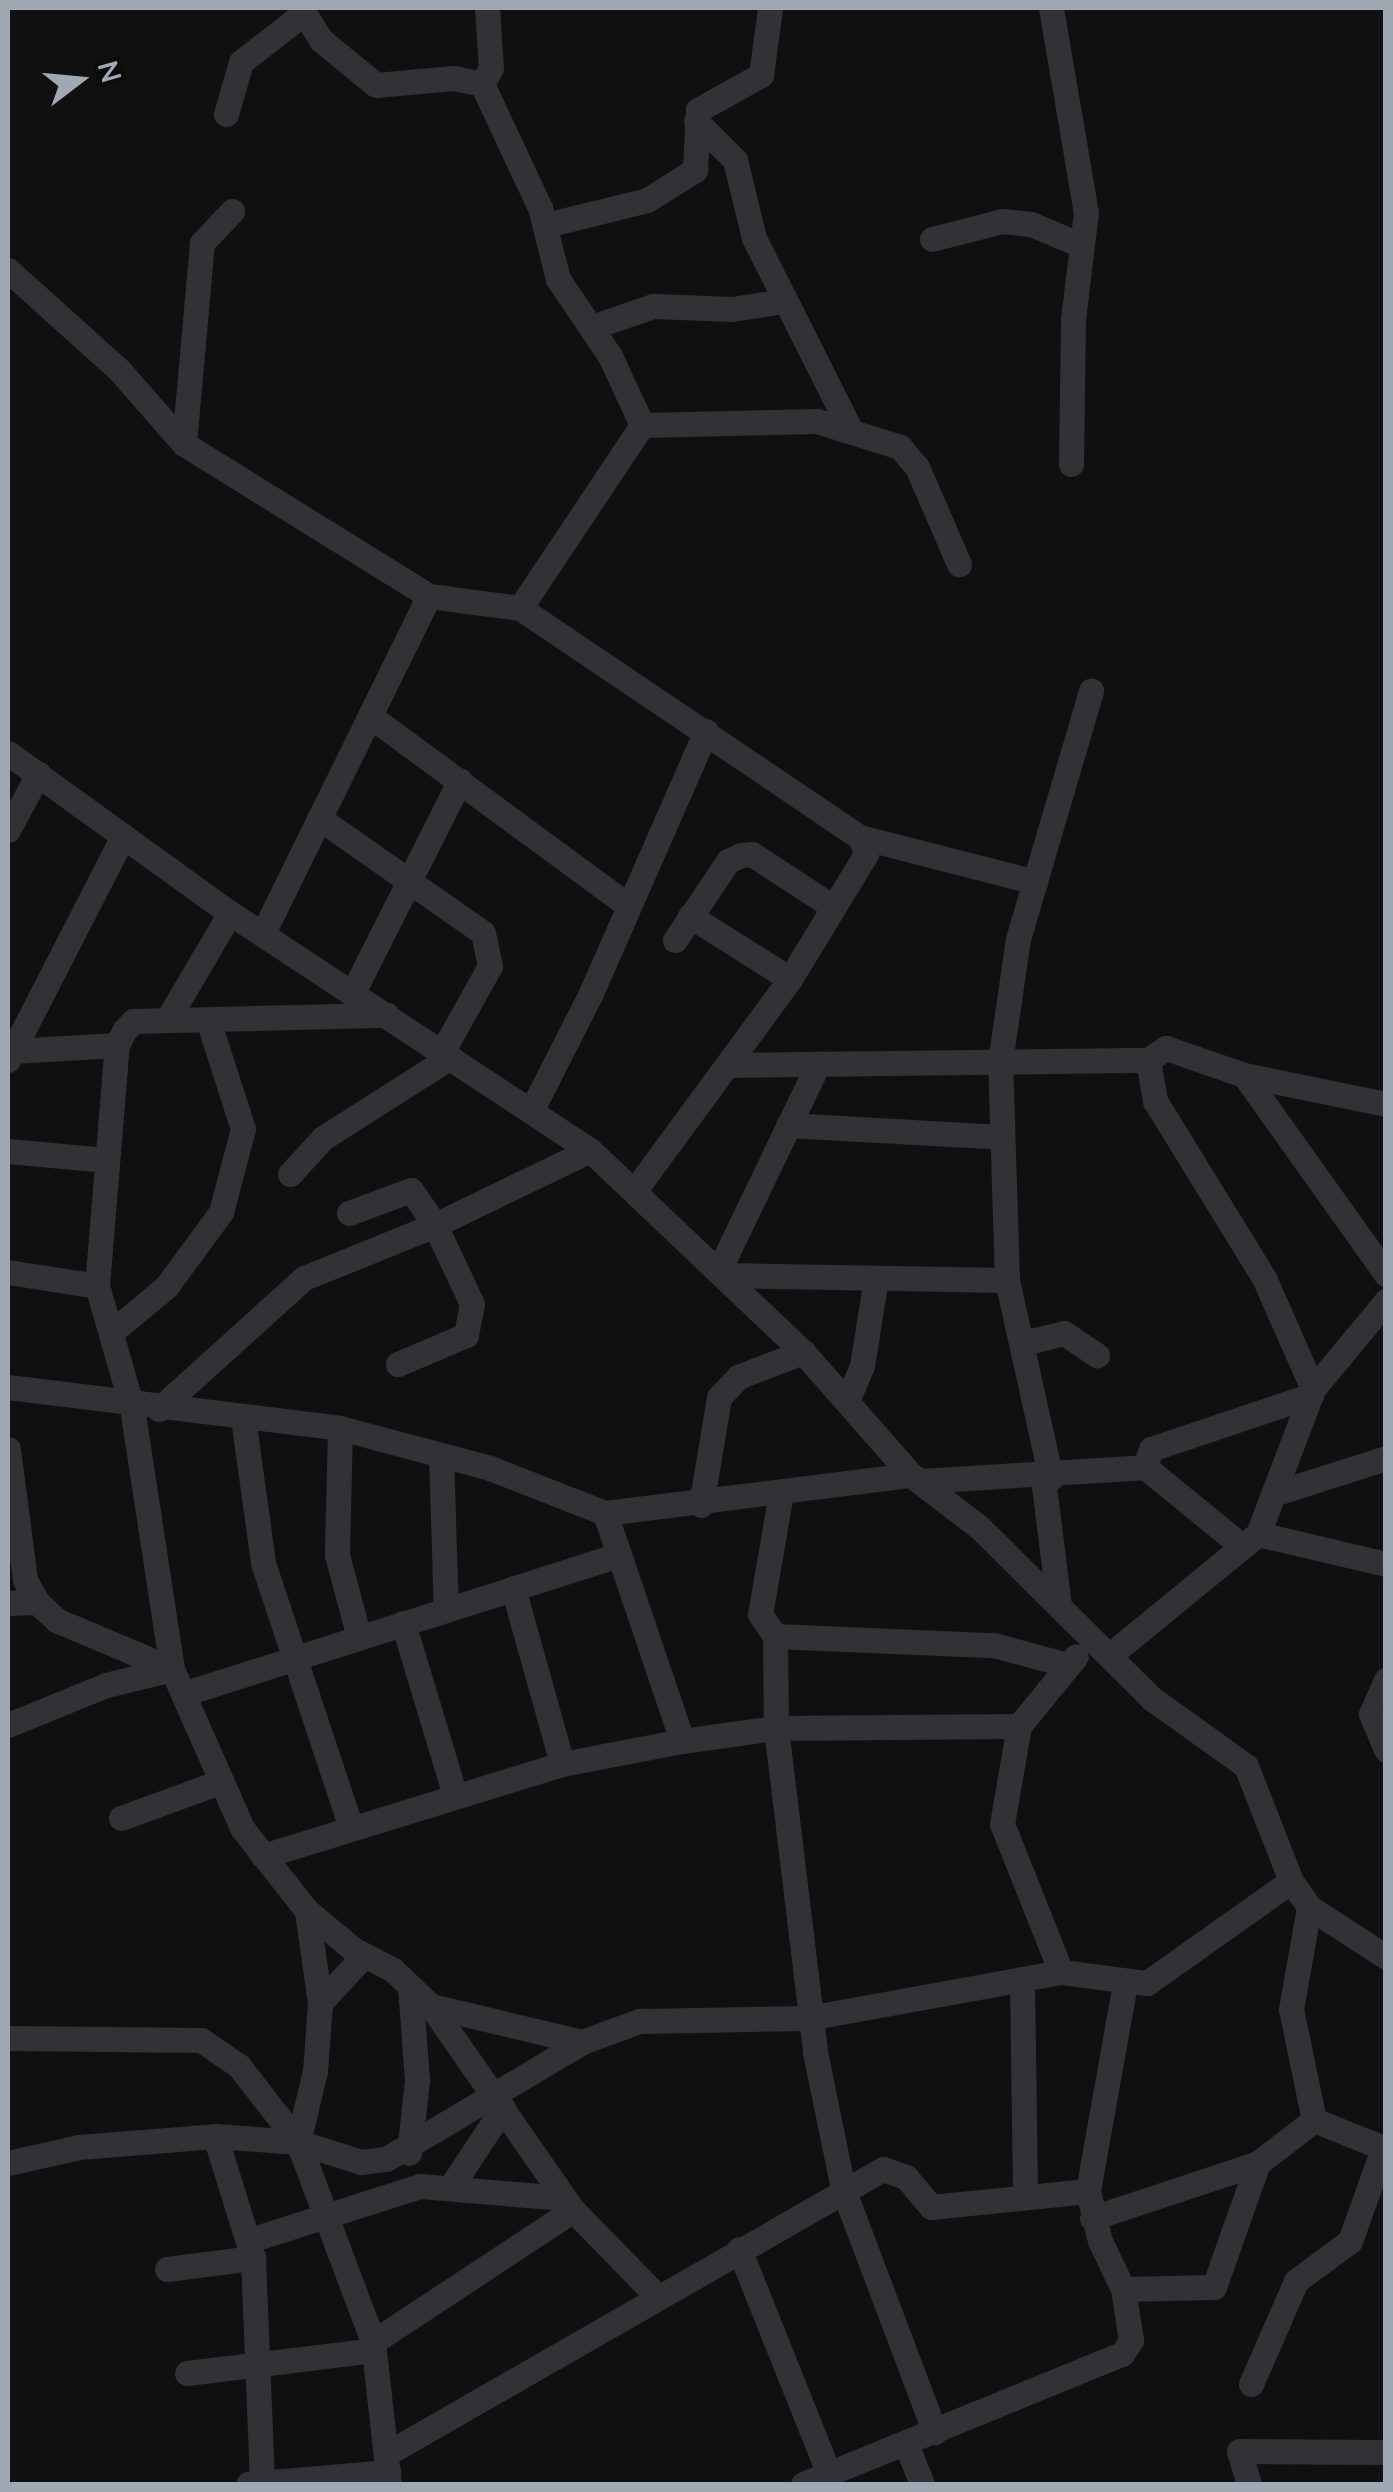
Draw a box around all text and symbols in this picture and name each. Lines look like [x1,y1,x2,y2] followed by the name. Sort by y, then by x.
[30,30,130,130] north arrow
[88,56,130,87] text: N

